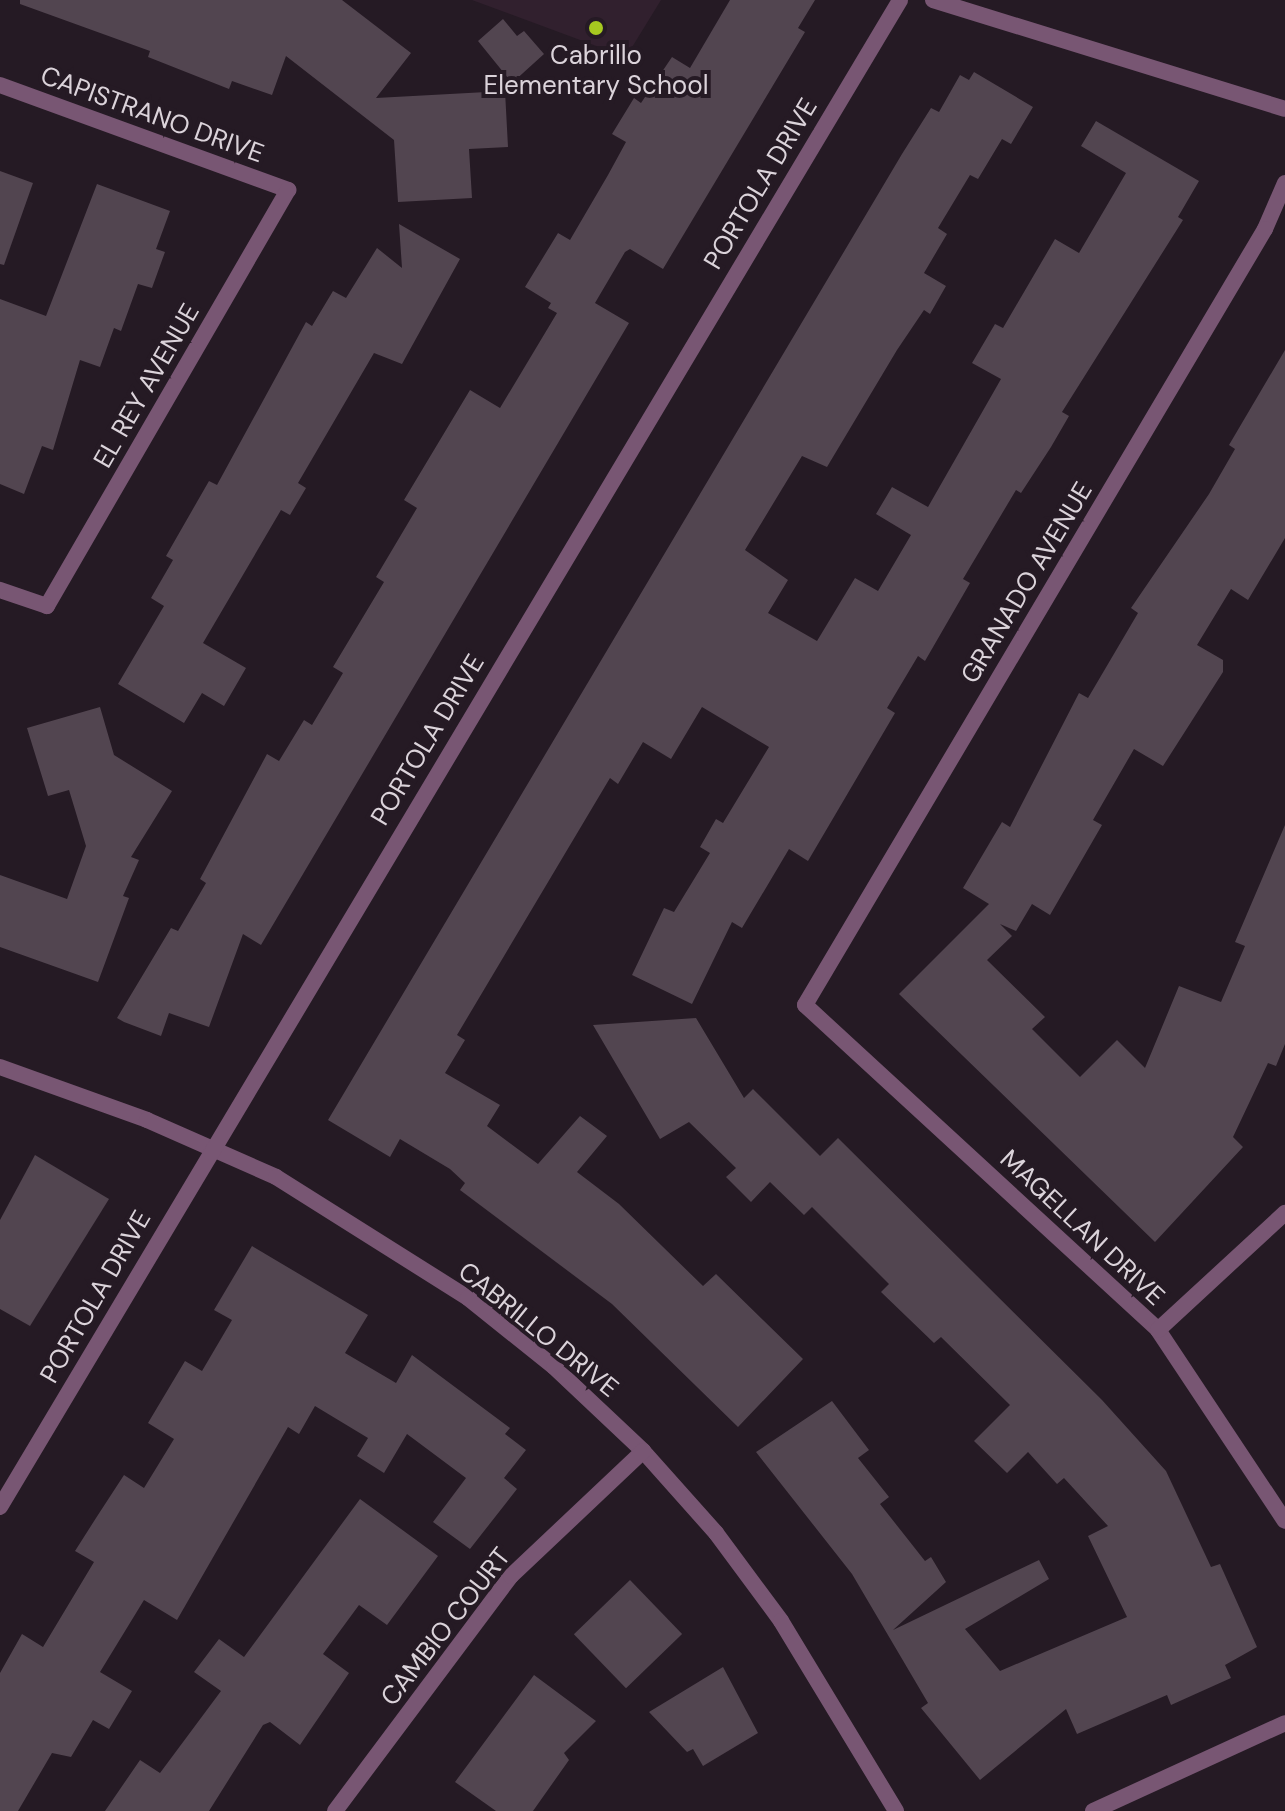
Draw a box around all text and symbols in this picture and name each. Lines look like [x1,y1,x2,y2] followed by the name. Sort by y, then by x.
[587,19,605,37] marker: Cabrillo Elementary School
[484,40,708,102] place label: Cabrillo Elementary School
[36,60,268,170] street label: CAPISTRANO DRIVE
[698,93,824,275] street label: PORTOLA DRIVE
[88,299,206,473] street label: EL REY AVENUE
[955,477,1099,689] street label: GRANADO AVENUE
[365,649,491,831] street label: PORTOLA DRIVE
[993,1144,1171,1312] street label: MAGELLAN DRIVE
[34,1205,158,1389] street label: PORTOLA DRIVE
[452,1256,624,1404] street label: CABRILLO DRIVE
[375,1542,517,1712] street label: CAMBIO COURT

